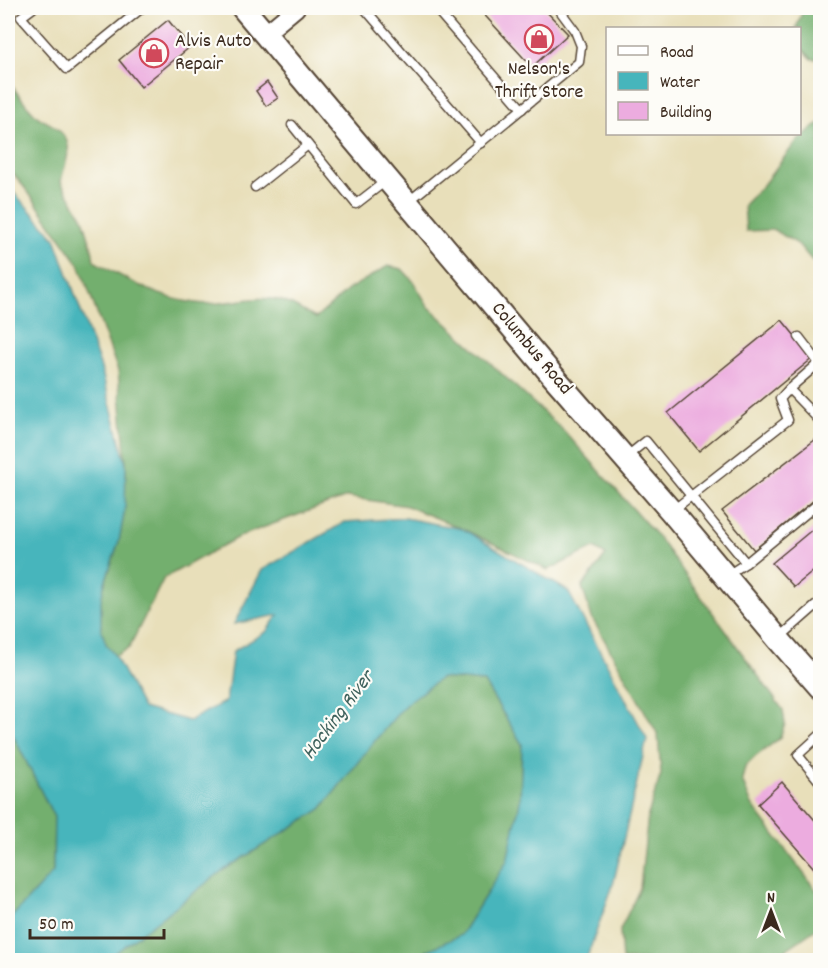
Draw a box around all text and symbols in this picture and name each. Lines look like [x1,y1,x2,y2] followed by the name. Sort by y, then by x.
[523,23,555,55] shop icon: Nelson's Thrift Store
[606,27,801,135] legend
[175,28,252,79] place label: Alvis Auto Repair
[138,37,170,69] shop icon: Alvis Auto Repair
[660,41,694,66] text: Road
[495,56,583,107] place label: Nelson's Thrift Store
[660,71,700,96] text: Water
[660,101,712,126] text: Building
[484,296,578,402] street label: Columbus Road
[296,663,384,767] water label: Hocking River
[741,881,801,941] north arrow
[767,887,775,910] text: N
[30,902,164,940] scale bar
[39,913,74,938] text: 50 m

